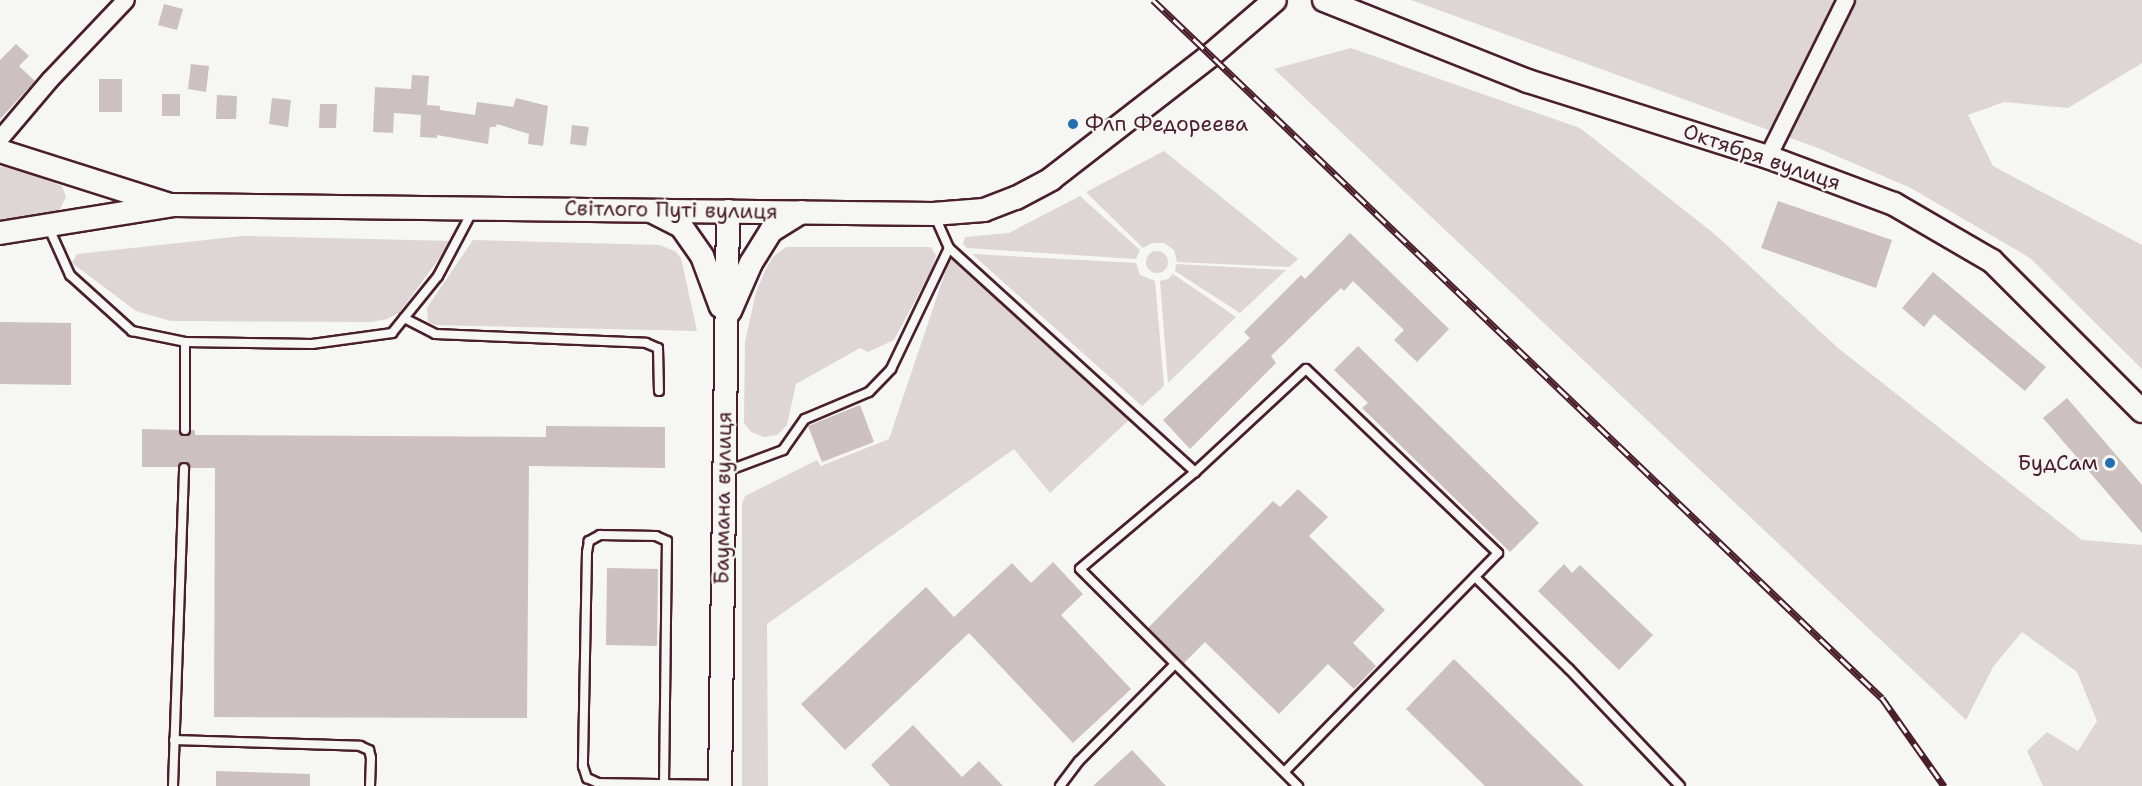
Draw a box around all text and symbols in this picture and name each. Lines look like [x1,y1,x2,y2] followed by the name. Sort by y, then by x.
[1085,111,1248,137] place label: Флп Федореева
[1066,117,1080,131] marker: Флп Федореева
[1680,118,1844,196] street label: Октября вулиця
[564,196,778,224] street label: Світлого Путі вулиця
[709,411,737,585] street label: Баумана вулиця
[2018,450,2098,476] place label: БудСам
[2103,456,2117,470] marker: БудСам

